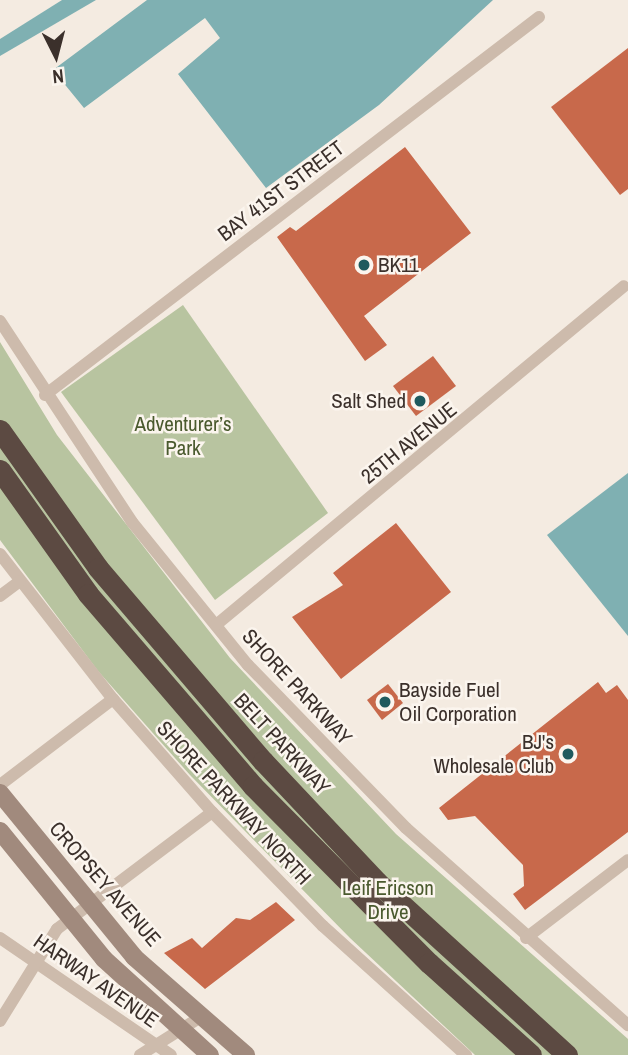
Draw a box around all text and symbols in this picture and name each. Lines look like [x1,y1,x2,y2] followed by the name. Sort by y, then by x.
[21,21,91,91] north arrow
[51,63,65,90] text: N
[213,135,349,247] street label: BAY 41ST STREET
[378,252,419,278] place label: BK11
[356,257,372,273] marker: BK11
[331,388,406,414] place label: Salt Shed
[412,393,428,409] marker: Salt Shed
[356,397,462,489] street label: 25TH AVENUE
[135,411,231,461] park label: Adventurer’s Park
[237,624,357,750] street label: SHORE PARKWAY
[399,677,517,727] place label: Bayside Fuel Oil Corporation
[229,688,335,800] street label: BELT PARKWAY
[377,694,393,710] marker: Bayside Fuel Oil Corporation
[152,716,316,890] street label: SHORE PARKWAY NORTH
[433,729,554,779] place label: BJ's Wholesale Club
[560,746,576,762] marker: BJ's Wholesale Club
[43,816,167,952] street label: CROPSEY AVENUE
[342,875,434,925] park label: Leif Ericson Drive
[28,928,164,1034] street label: HARWAY AVENUE

